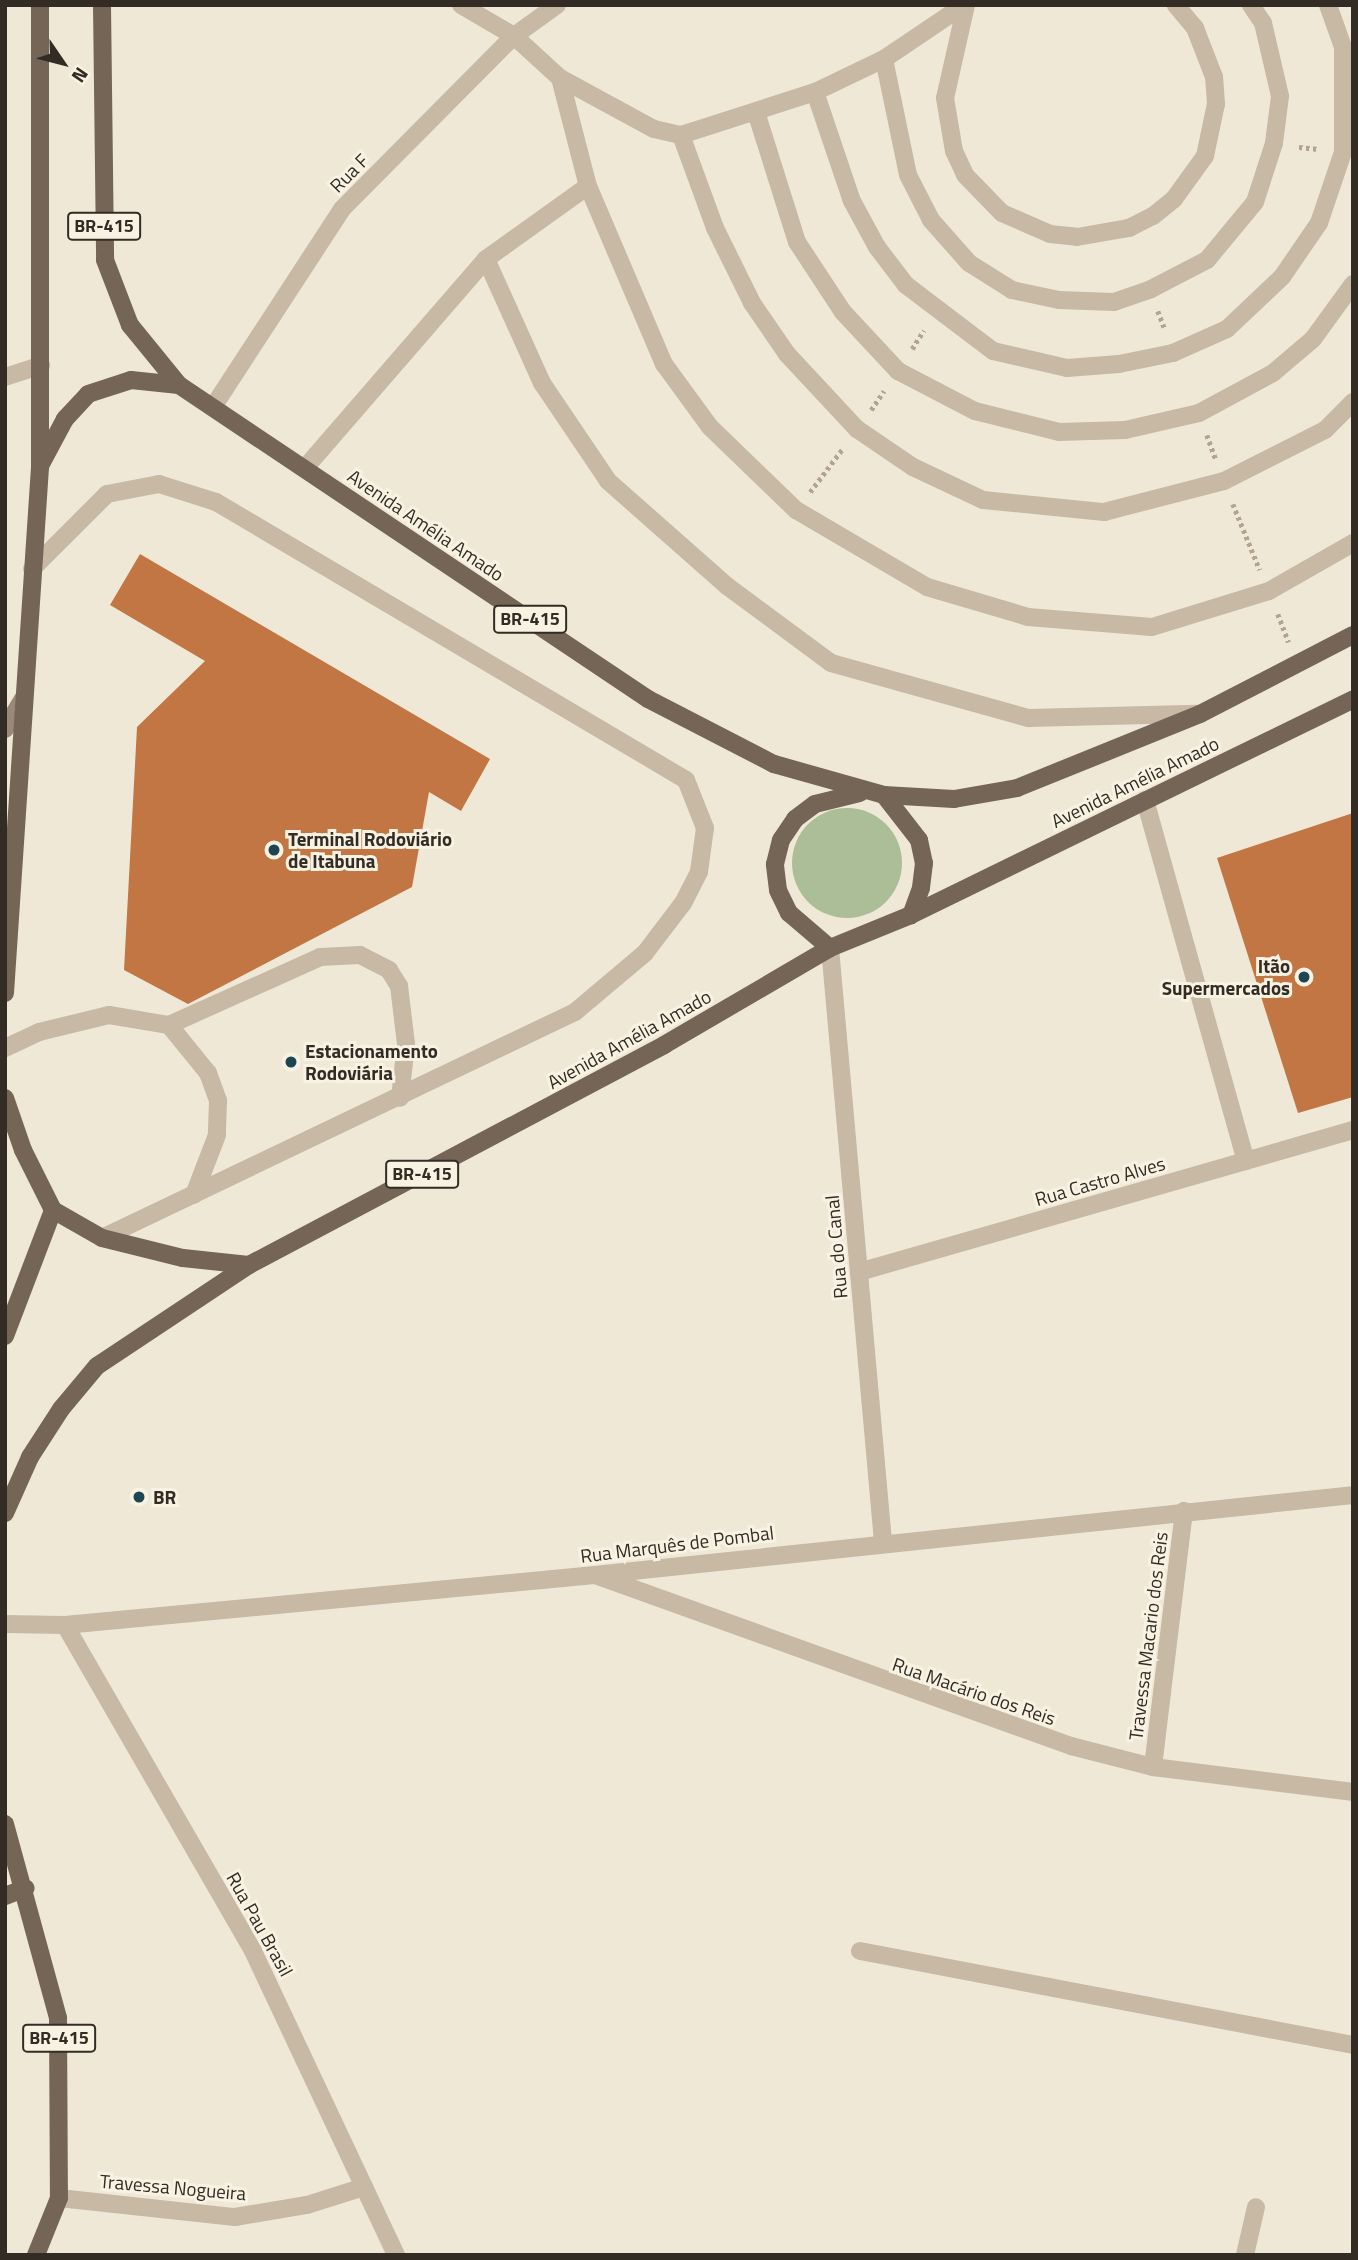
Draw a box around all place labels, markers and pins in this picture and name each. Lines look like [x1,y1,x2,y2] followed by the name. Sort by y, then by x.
[288,828,452,872] place label: Terminal Rodoviário de Itabuna
[266,842,282,858] marker: Terminal Rodoviário de Itabuna
[1162,955,1290,999] place label: Itão Supermercados
[1296,969,1312,985] marker: Itão Supermercados
[305,1040,438,1084] place label: Estacionamento Rodoviária
[283,1054,299,1070] marker: Estacionamento Rodoviária
[153,1486,176,1508] place label: BR
[131,1489,147,1505] marker: BR

